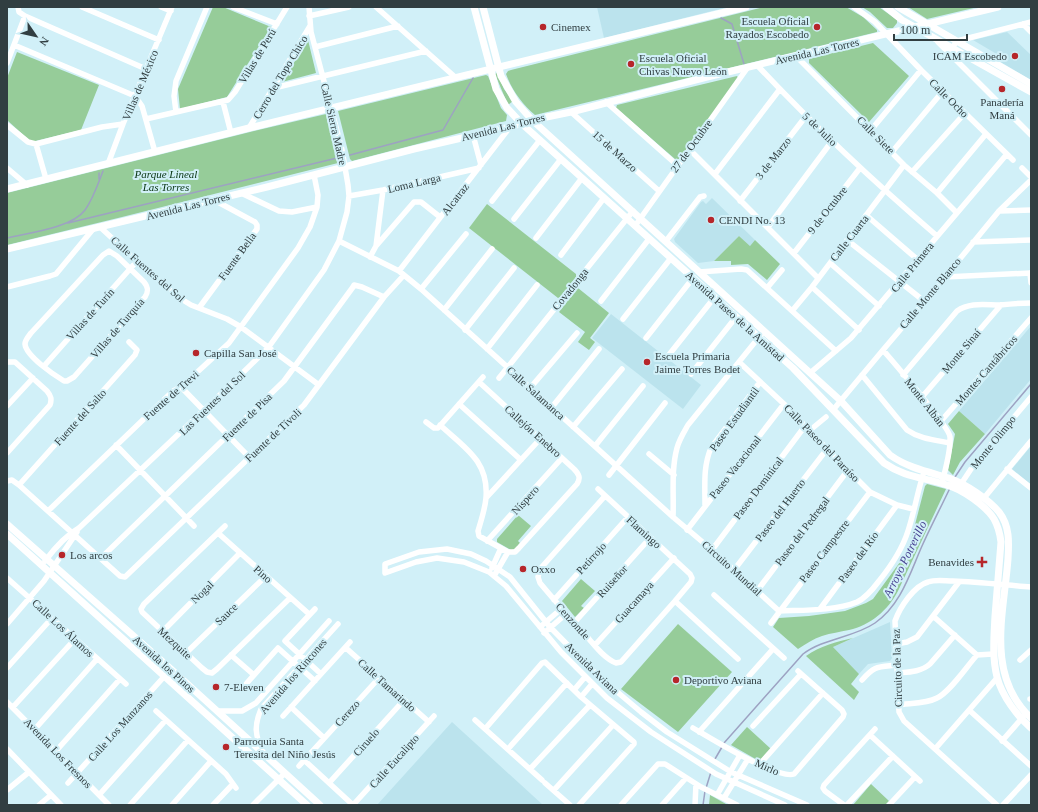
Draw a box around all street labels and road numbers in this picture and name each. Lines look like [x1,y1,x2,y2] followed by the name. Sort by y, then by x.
[236,26,278,86] street label: Villas de Perú
[250,33,310,121] street label: Cerro del Topo Chico
[774,36,860,66] street label: Avenida Las Torres
[120,48,160,122] street label: Villas de México
[927,76,971,120] street label: Calle Ocho
[319,82,349,166] street label: Calle Sierra Madre
[800,110,840,149] street label: 5 de Julio
[460,111,546,143] street label: Avenida Las Torres
[855,114,897,156] street label: Calle Siete
[668,117,714,175] street label: 27 de Octubre
[590,128,640,174] street label: 15 de Marzo
[753,134,793,181] street label: 3 de Marzo
[386,171,442,195] street label: Loma Larga
[439,181,471,217] street label: Alcatraz
[805,184,849,236] street label: 9 de Octubre
[145,190,231,222] street label: Avenida Las Torres
[827,212,871,263] street label: Calle Cuarta
[216,230,258,282] street label: Fuente Bella
[109,234,187,304] street label: Calle Fuentes del Sol
[888,240,936,294] street label: Calle Primera
[897,255,963,331] street label: Calle Monte Blanco
[550,266,590,312] street label: Covadonga
[683,269,787,364] street label: Avenida Paseo de la Amistad
[64,285,117,342] street label: Villas de Turín
[88,295,146,361] street label: Villas de Turquía
[939,326,983,376] street label: Monte Sinaí
[953,333,1019,407] street label: Montes Cantábricos
[505,364,567,422] street label: Calle Salamanca
[141,368,201,422] street label: Fuente de Trevi
[177,369,247,437] street label: Las Fuentes del Sol
[902,376,948,429] street label: Monte Albán
[707,385,761,453] street label: Paseo Estudiantil
[52,386,109,448] street label: Fuente del Salto
[220,390,274,444] street label: Fuente de Pisa
[782,402,862,485] street label: Calle Paseo del Paraíso
[502,403,564,460] street label: Callejón Enebro
[242,406,304,464] street label: Fuente de Tívoli
[968,413,1018,471] street label: Monte Olimpo
[707,433,763,501] street label: Paseo Vacacional
[731,454,785,522] street label: Paseo Dominical
[753,476,808,544] street label: Paseo del Huerto
[509,483,541,517] street label: Níspero
[772,494,832,568] street label: Paseo del Pedregal
[624,513,664,551] street label: Flamingo
[797,517,852,585] street label: Paseo Campestre
[835,529,881,585] street label: Paseo del Río
[700,538,764,598] street label: Circuito Mundial
[574,539,609,576] street label: Petirrojo
[594,562,630,600] street label: Ruiseñor
[251,563,275,586] street label: Pino
[188,578,216,606] street label: Nogal
[612,579,656,625] street label: Guacamaya
[30,597,96,659] street label: Calle Los Álamos
[212,600,240,627] street label: Sauce
[554,600,592,642] street label: Cenzontle
[156,624,194,662] street label: Mezquite
[890,628,904,707] street label: Circuito de la Paz
[131,633,197,695] street label: Avenida los Pinos
[257,636,329,716] street label: Avenida los Rincones
[563,640,621,697] street label: Avenida Aviana
[356,656,419,714] street label: Calle Tamarindo
[85,688,155,764] street label: Calle Los Manzanos
[332,697,362,729] street label: Cerezo
[21,715,95,791] street label: Avenida Los Fresnos
[351,725,382,758] street label: Ciruelo
[367,731,422,790] street label: Calle Eucalipto
[753,757,781,778] street label: Mirlo

